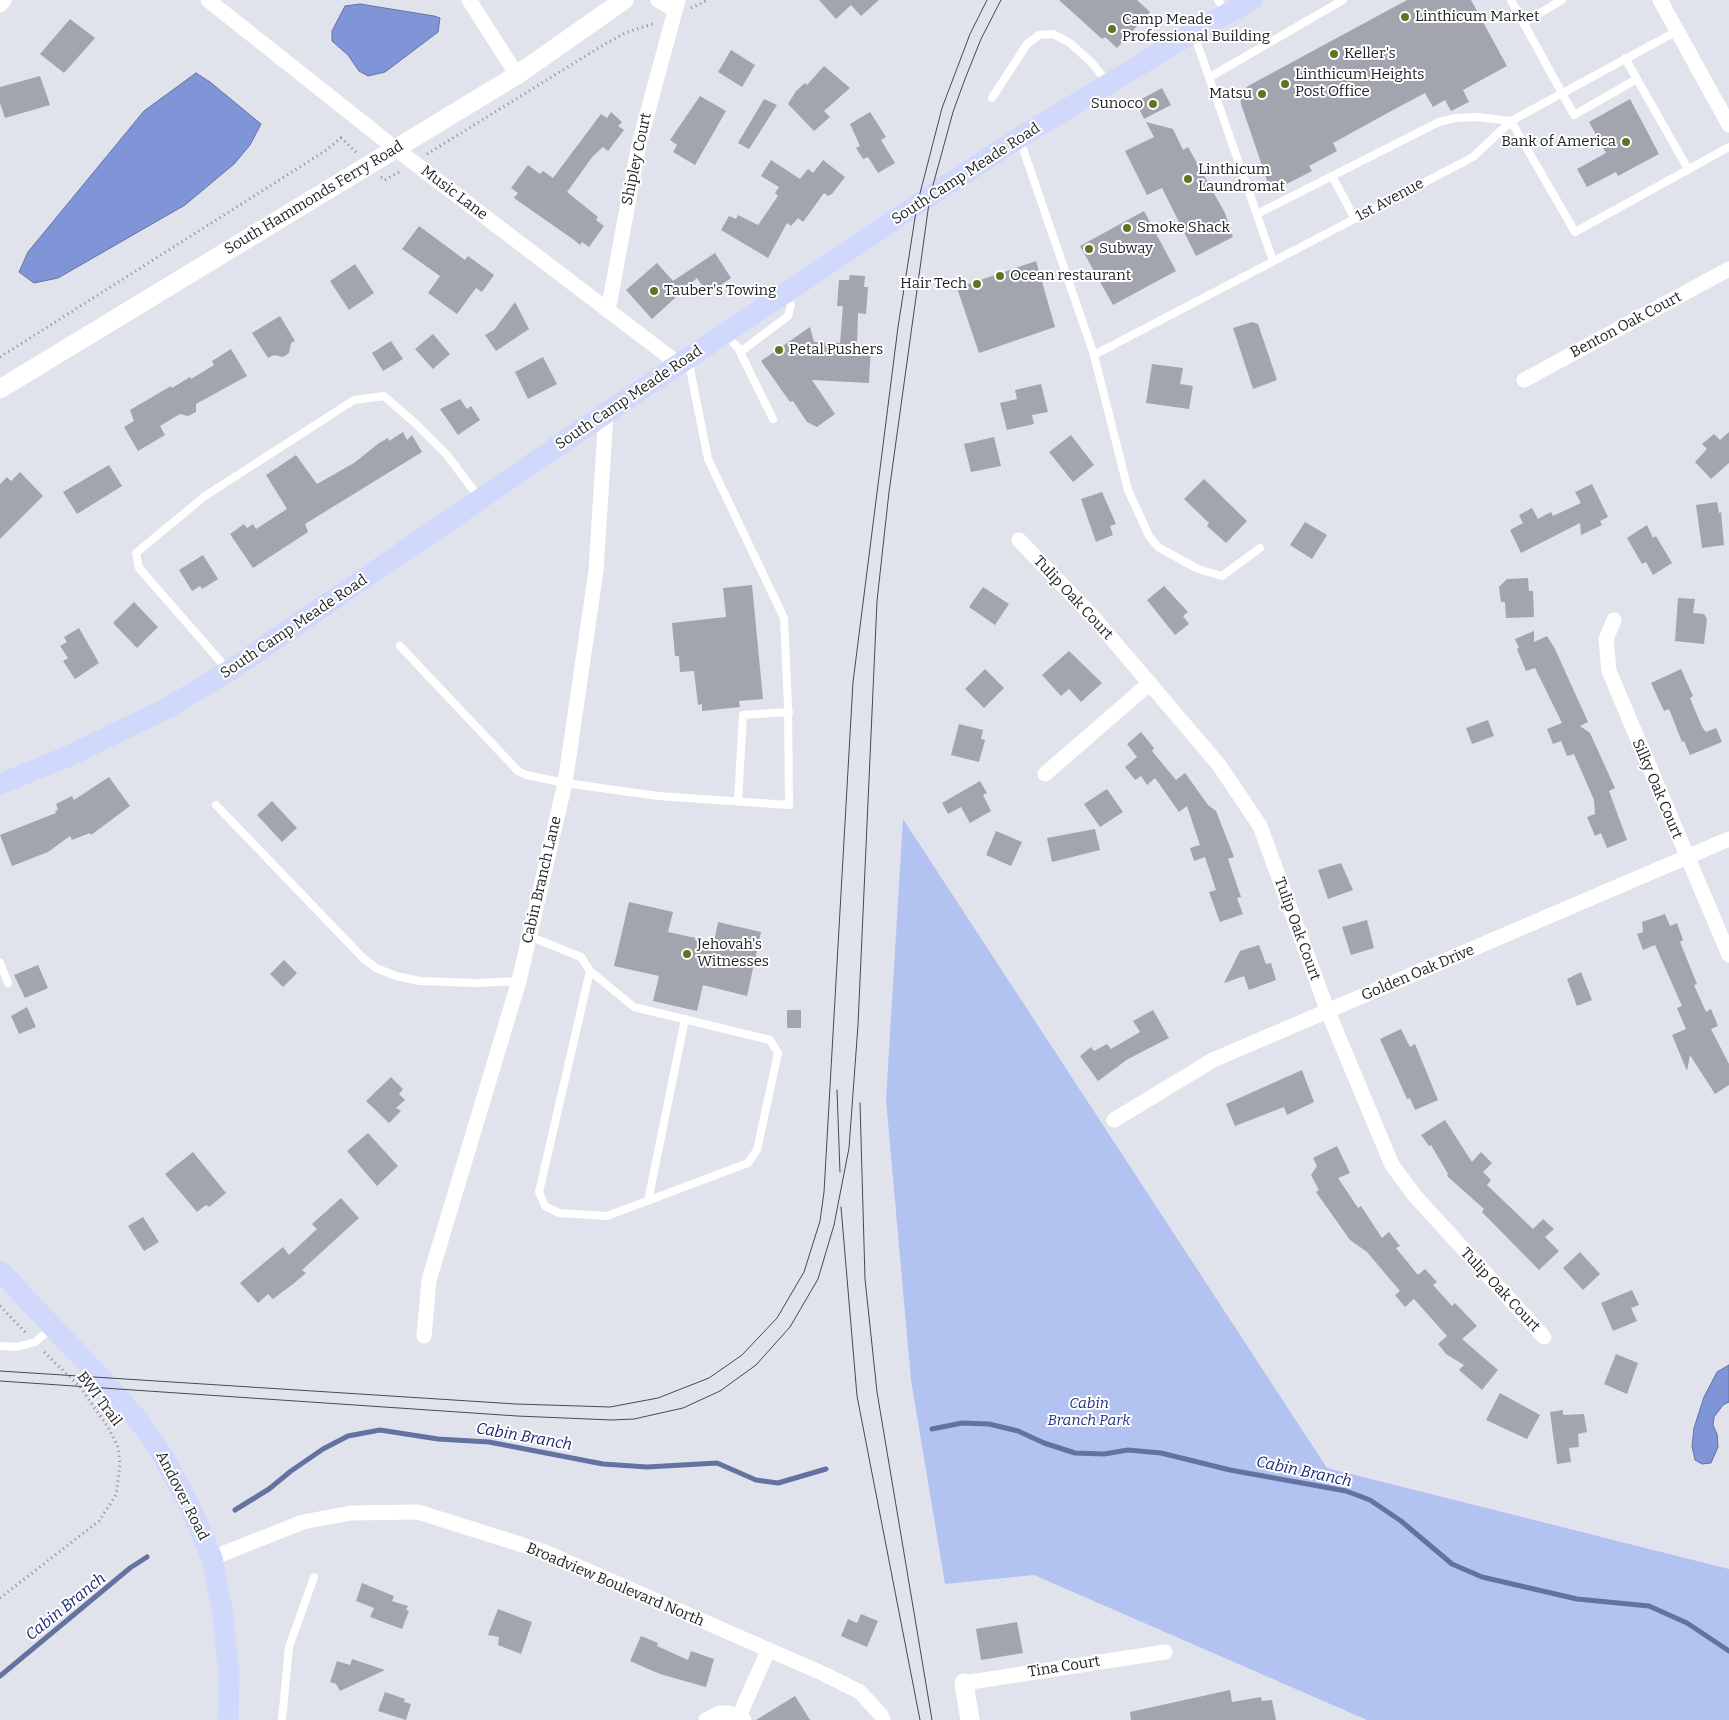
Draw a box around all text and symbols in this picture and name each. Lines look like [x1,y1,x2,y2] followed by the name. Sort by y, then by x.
[1415,8,1539,26] place label: Linthicum Market
[1122,11,1270,46] place label: Camp Meade Professional Building
[1399,11,1411,23] marker: Linthicum Market
[1106,23,1118,35] marker: Camp Meade Professional Building
[1344,45,1396,63] place label: Keller's
[1328,48,1340,60] marker: Keller's
[1295,66,1424,101] place label: Linthicum Heights Post Office
[1279,78,1291,90] marker: Linthicum Heights Post Office
[1209,85,1252,103] place label: Matsu
[1256,88,1268,100] marker: Matsu
[1091,95,1143,113] place label: Sunoco
[1147,98,1159,110] marker: Sunoco
[618,111,656,207] street label: Shipley Court
[889,119,1043,229] street label: South Camp Meade Road
[1501,133,1616,151] place label: Bank of America
[1620,136,1632,148] marker: Bank of America
[221,137,407,259] street label: South Hammonds Ferry Road
[1198,161,1285,196] place label: Linthicum Laundromat
[417,162,491,224] street label: Music Lane
[1182,173,1194,185] marker: Linthicum Laundromat
[1353,175,1427,225] street label: 1st Avenue
[1137,219,1230,237] place label: Smoke Shack
[1121,222,1133,234] marker: Smoke Shack
[1099,240,1153,258] place label: Subway
[1083,243,1095,255] marker: Subway
[1010,267,1131,285] place label: Ocean restaurant
[994,270,1006,282] marker: Ocean restaurant
[900,275,967,293] place label: Hair Tech
[971,278,983,290] marker: Hair Tech
[664,282,776,300] place label: Tauber's Towing
[648,285,660,297] marker: Tauber's Towing
[1567,288,1685,362] street label: Benton Oak Court
[789,341,883,359] place label: Petal Pushers
[552,342,706,454] street label: South Camp Meade Road
[773,344,785,356] marker: Petal Pushers
[1029,552,1117,644] street label: Tulip Oak Court
[217,571,371,683] street label: South Camp Meade Road
[1628,736,1686,842] street label: Silky Oak Court
[519,815,565,945] street label: Cabin Branch Lane
[1270,875,1324,983] street label: Tulip Oak Court
[697,936,769,971] place label: Jehovah's Witnesses
[1359,941,1477,1005] street label: Golden Oak Drive
[681,948,693,960] marker: Jehovah's Witnesses
[1456,1244,1544,1336] street label: Tulip Oak Court
[73,1368,125,1430] street label: BWI Trail
[1048,1395,1130,1430] park label: Cabin Branch Park
[475,1419,573,1455] water label: Cabin Branch
[152,1448,212,1544] street label: Andover Road
[1255,1453,1353,1491] water label: Cabin Branch
[523,1539,707,1631] street label: Broadview Boulevard North
[22,1569,110,1645] water label: Cabin Branch
[1027,1652,1101,1682] street label: Tina Court

